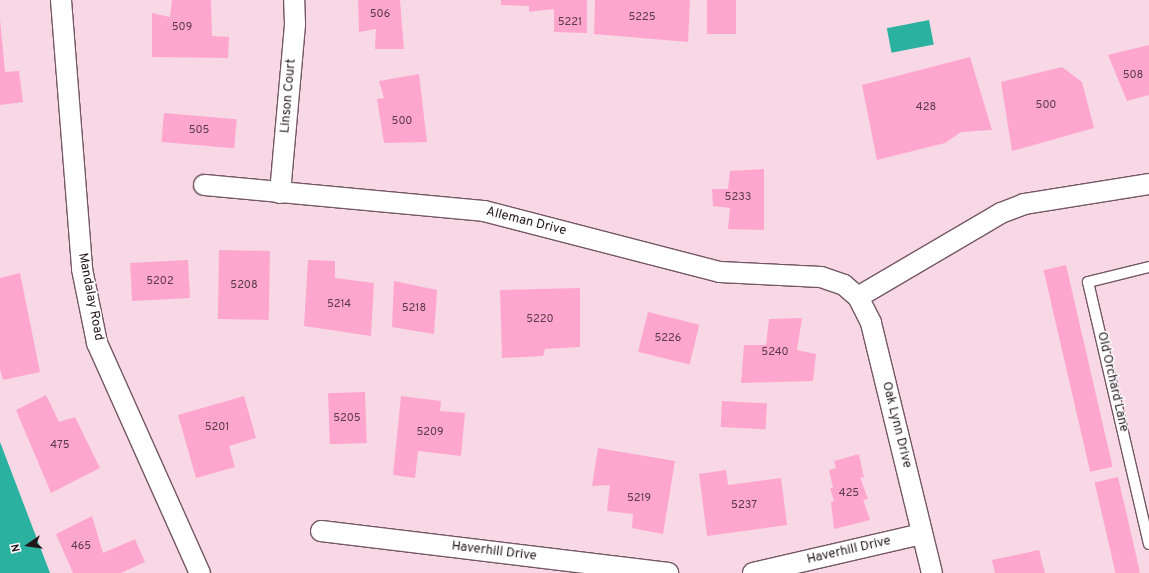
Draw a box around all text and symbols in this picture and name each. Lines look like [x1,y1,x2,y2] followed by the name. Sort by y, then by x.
[370,7,390,21] house number: 506
[628,10,656,24] house number: 5225
[558,15,582,29] house number: 5221
[172,20,192,34] house number: 509
[278,58,300,134] street label: Linson Court
[1123,68,1143,82] house number: 508
[1036,98,1056,112] house number: 500
[916,100,936,114] house number: 428
[392,114,412,128] house number: 500
[189,123,209,137] house number: 505
[725,190,751,204] house number: 5233
[484,205,568,239] street label: Alleman Drive
[74,252,106,342] street label: Mandalay Road
[146,274,174,288] house number: 5202
[230,278,258,292] house number: 5208
[327,297,351,311] house number: 5214
[402,301,426,315] house number: 5218
[526,312,554,326] house number: 5220
[1093,330,1131,434] street label: Old Orchard Lane
[655,331,681,345] house number: 5226
[761,345,789,359] house number: 5240
[878,380,914,470] street label: Oak Lynn Drive
[333,411,361,425] house number: 5205
[205,420,229,434] house number: 5201
[416,425,444,439] house number: 5209
[50,438,70,452] house number: 475
[839,486,859,500] house number: 425
[627,491,651,505] house number: 5219
[731,498,757,512] house number: 5237
[8,525,48,565] north arrow
[806,534,892,568] street label: Haverhill Drive
[71,539,91,553] house number: 465
[451,539,537,565] street label: Haverhill Drive
[9,542,24,553] text: N

